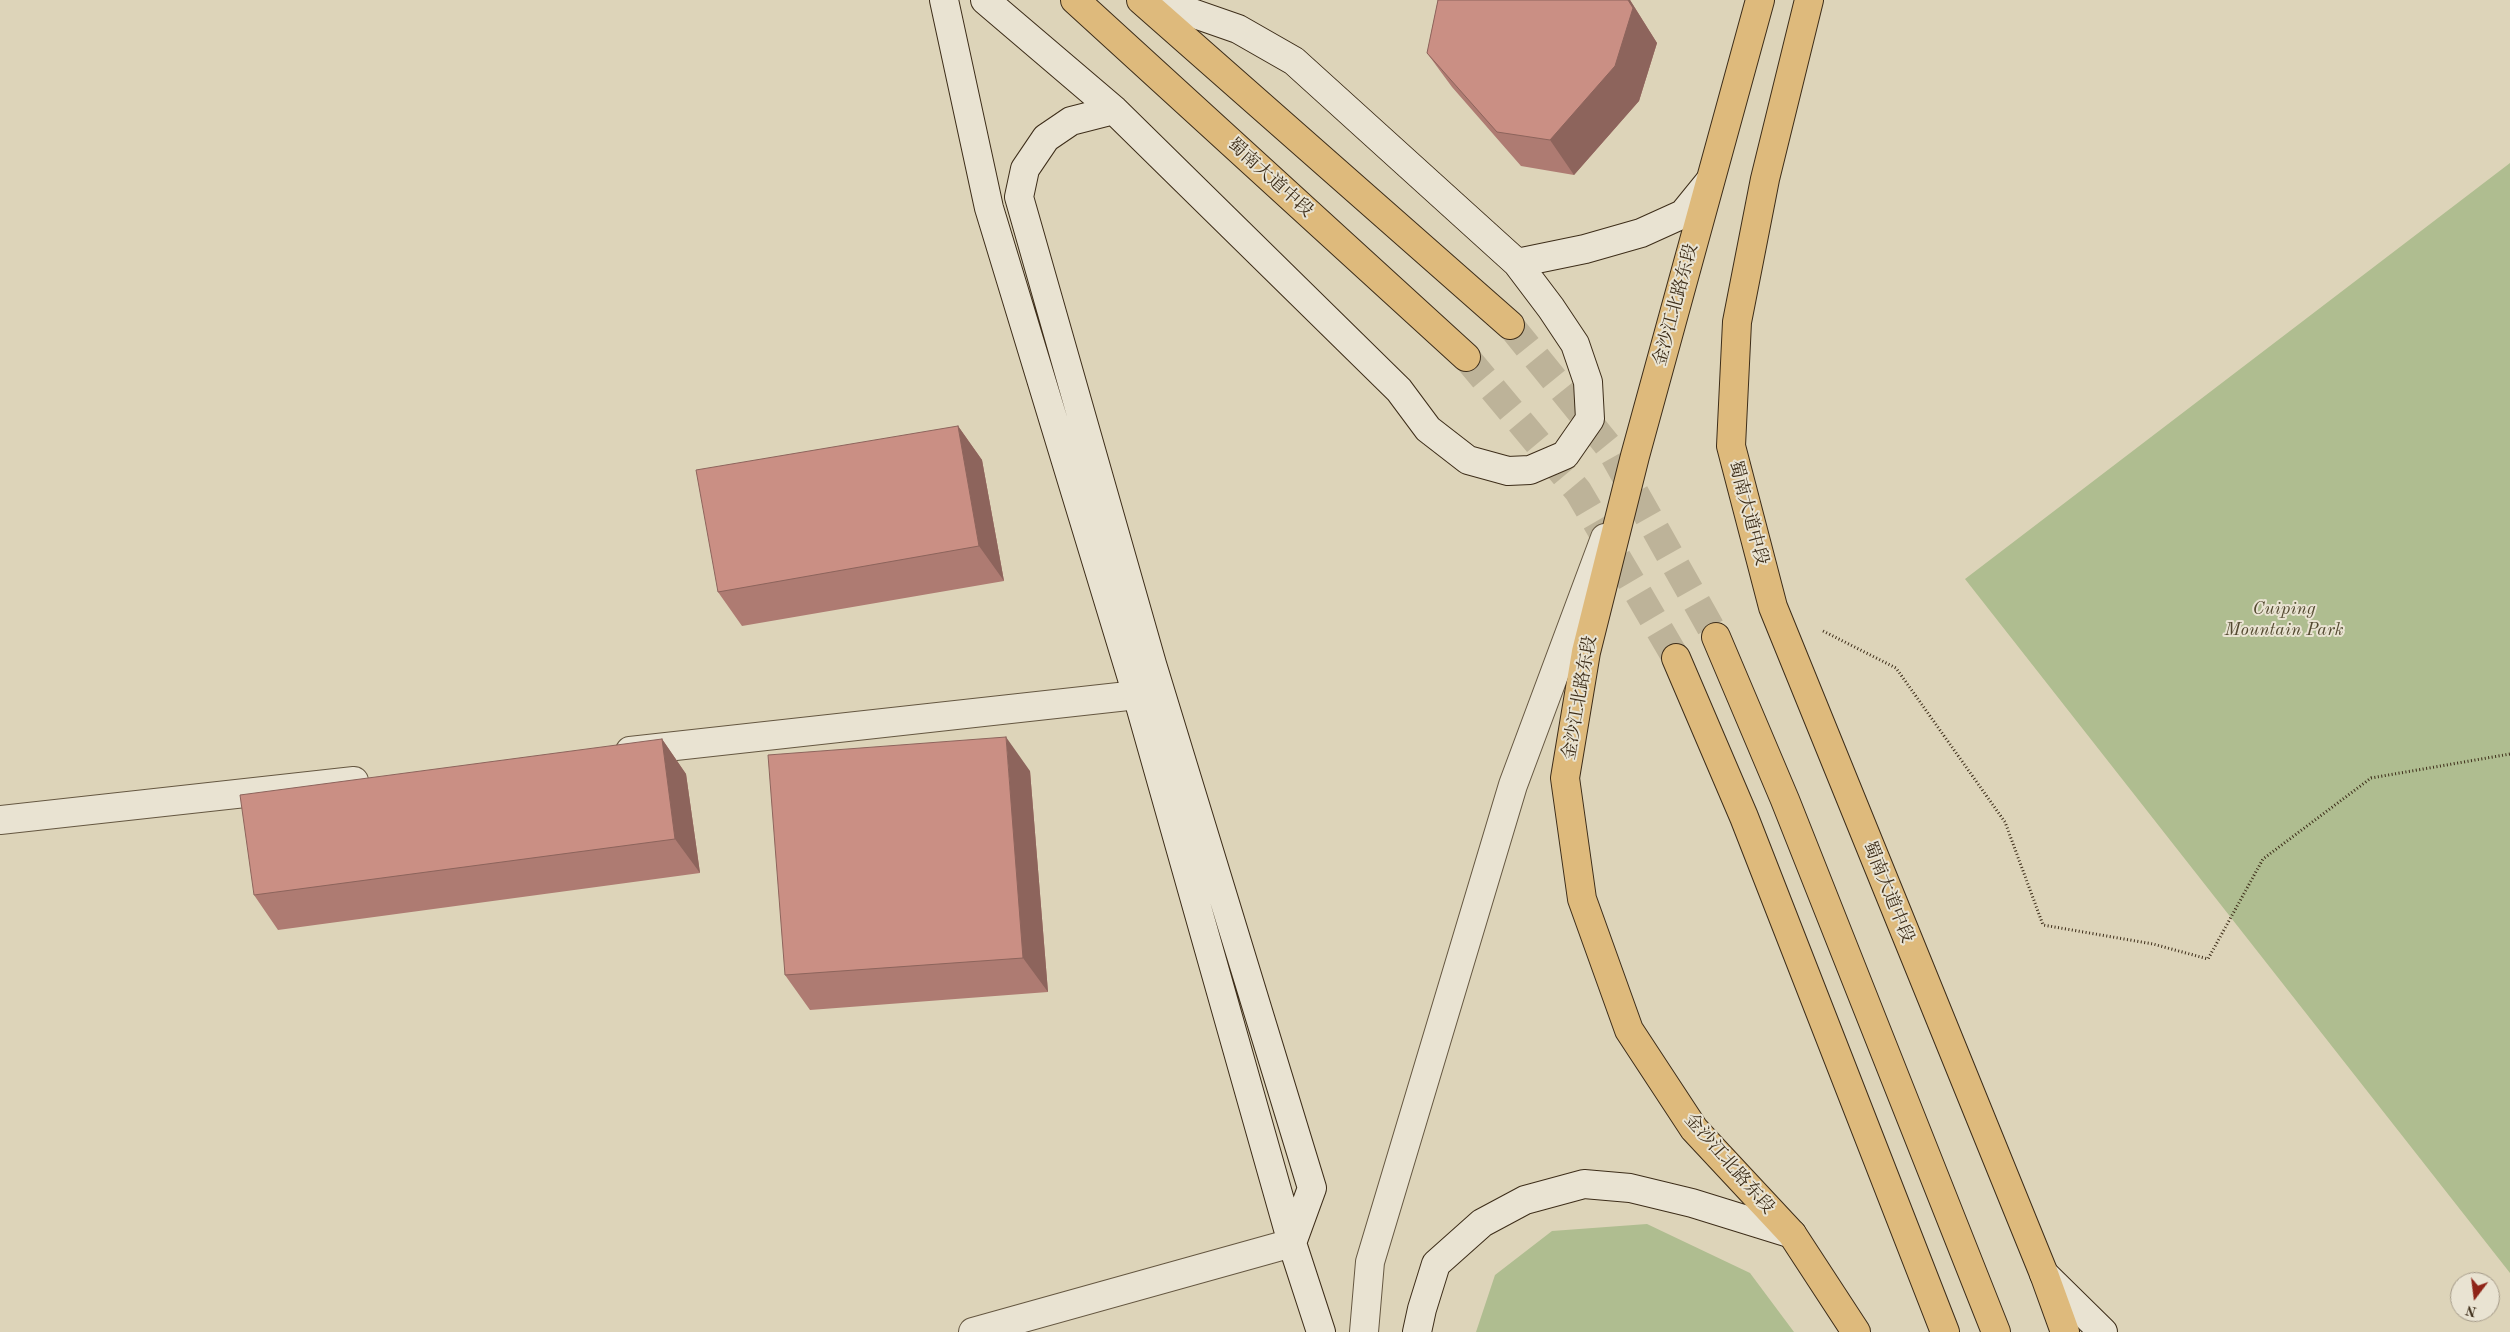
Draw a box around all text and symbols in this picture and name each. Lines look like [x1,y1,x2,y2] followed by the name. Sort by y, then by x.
[1223,134,1317,222] street label: 蜀南大道中段
[1649,241,1703,369] street label: 金沙江北路东段
[1724,458,1772,568] street label: 蜀南大道中段
[2225,598,2343,640] park label: Cuiping Mountain Park
[1558,634,1602,762] street label: 金沙江北路东段
[1858,838,1918,946] street label: 蜀南大道中段
[1680,1109,1778,1219] street label: 金沙江北路东段
[2450,1272,2500,1322] north arrow
[2464,1302,2478,1319] text: N

